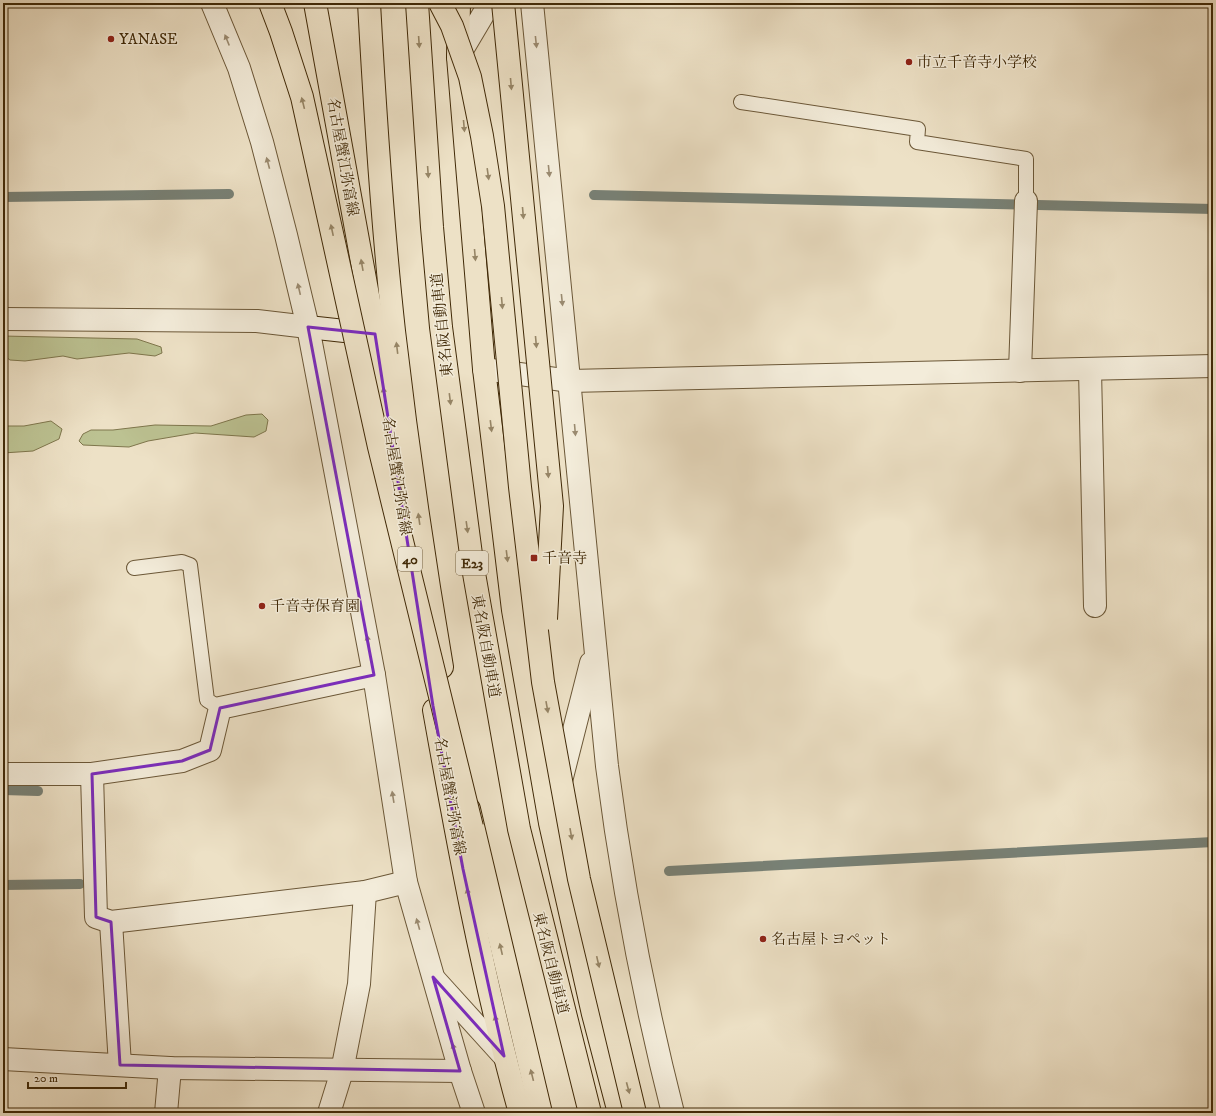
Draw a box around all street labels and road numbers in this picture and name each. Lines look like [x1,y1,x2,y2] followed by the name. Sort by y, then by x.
[323,96,362,218] street label: 名古屋蟹江弥富線
[428,272,457,378] street label: 東名阪自動車道
[378,415,415,537] street label: 名古屋蟹江弥富線
[398,547,422,571] road number: 40
[456,551,488,575] road number: E23
[467,593,504,699] street label: 東名阪自動車道
[430,735,469,857] street label: 名古屋蟹江弥富線
[529,910,572,1016] street label: 東名阪自動車道

